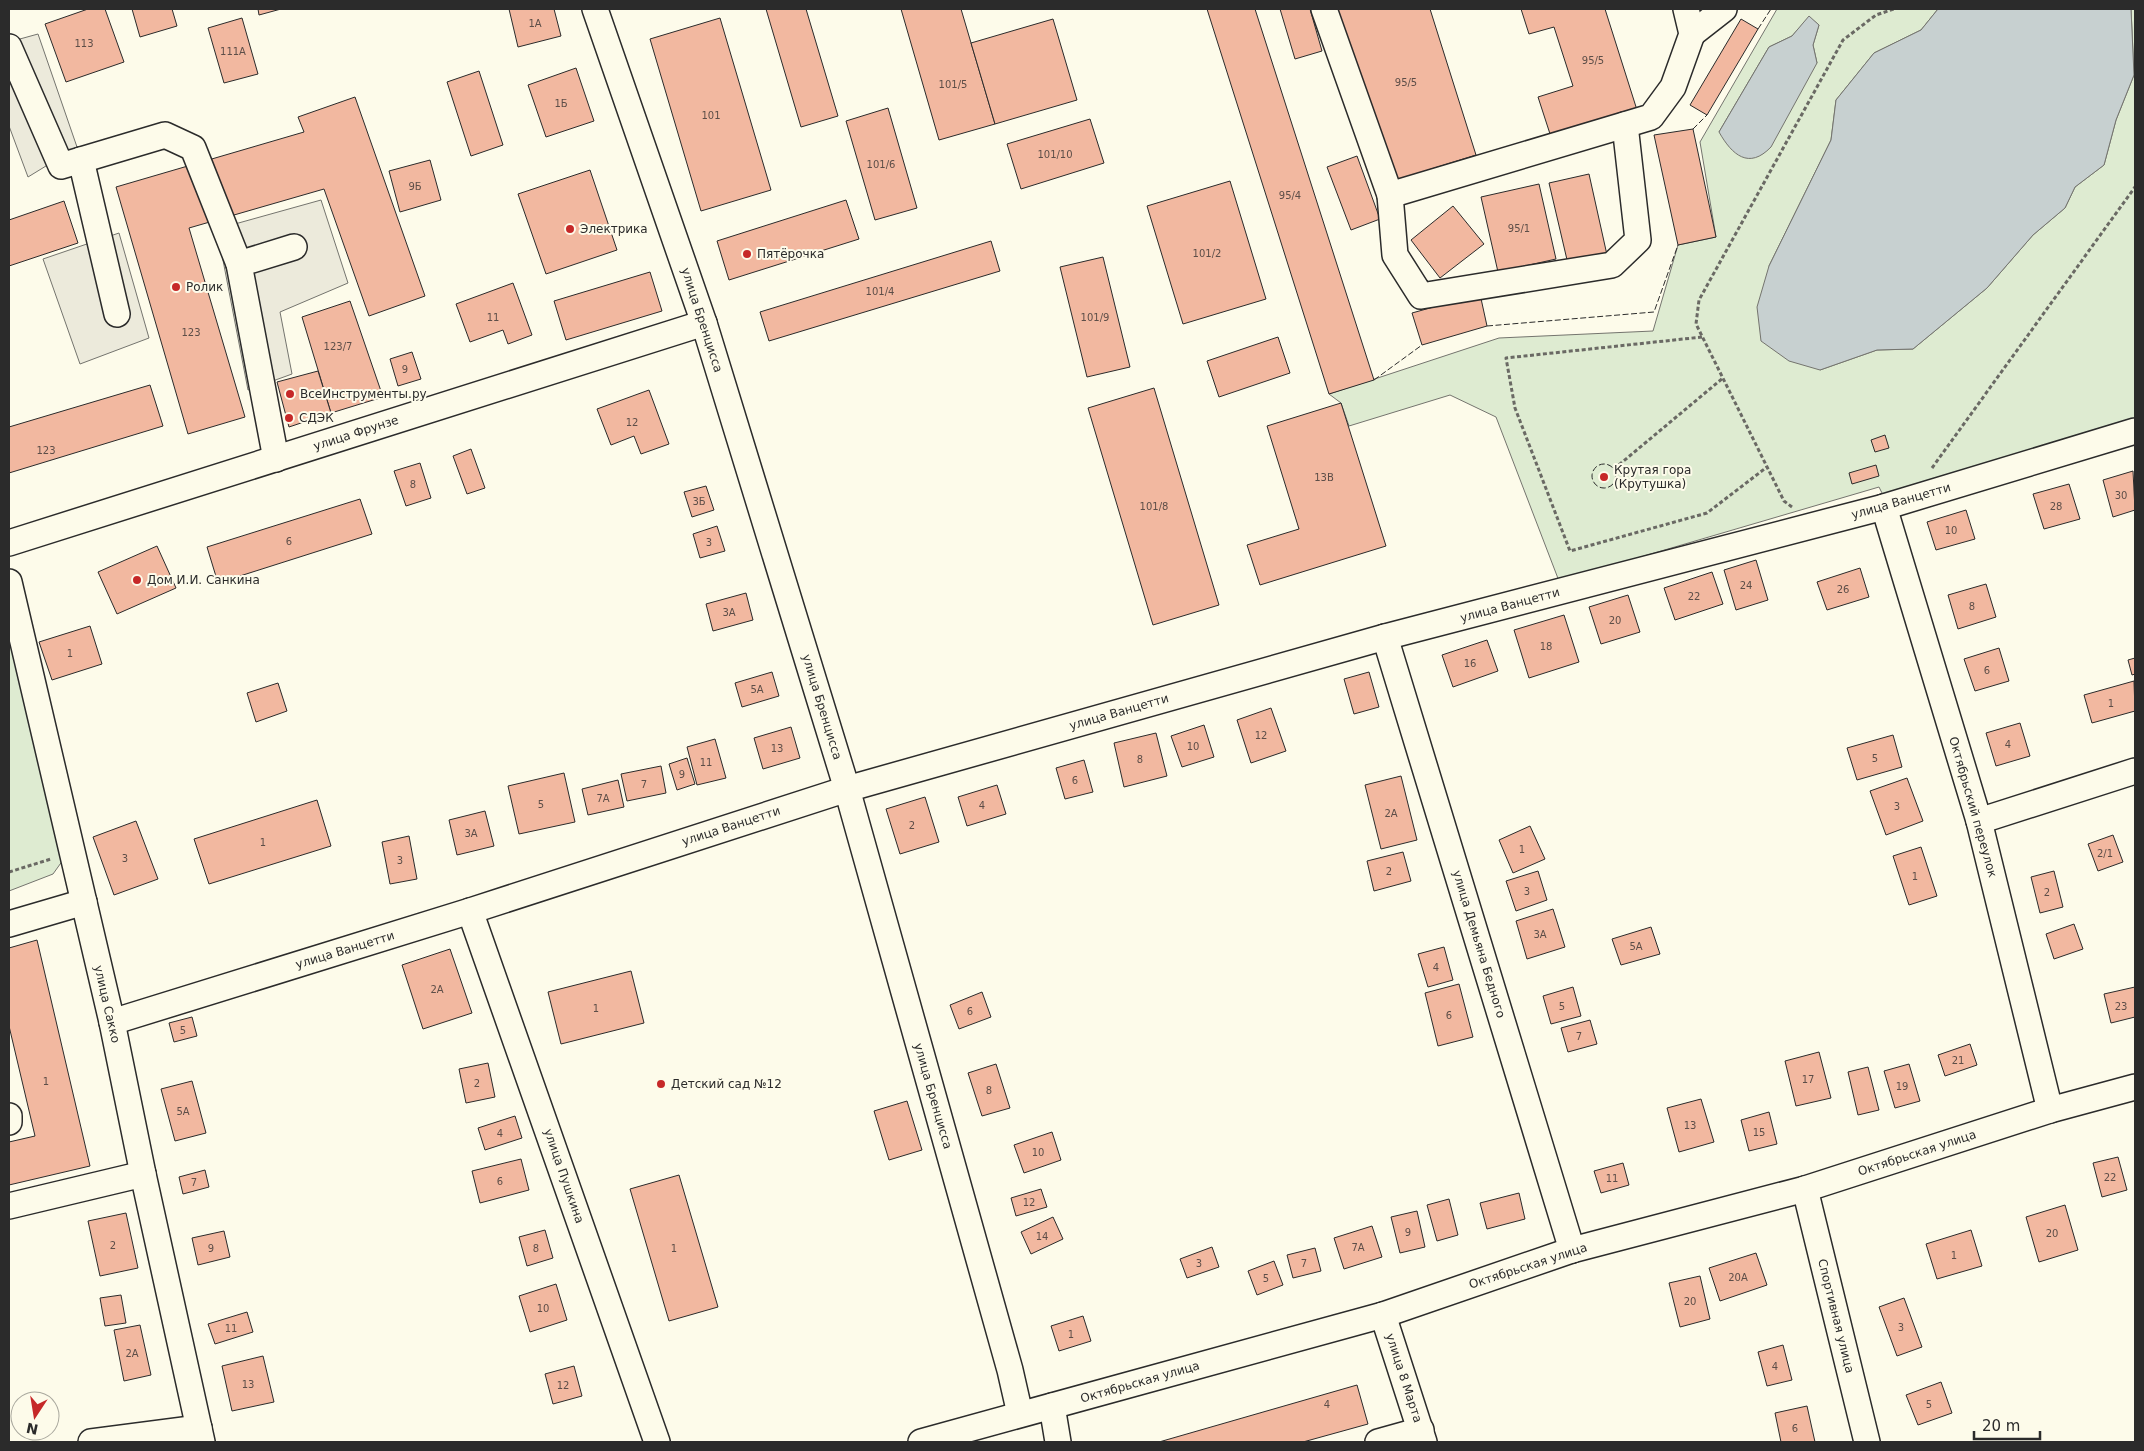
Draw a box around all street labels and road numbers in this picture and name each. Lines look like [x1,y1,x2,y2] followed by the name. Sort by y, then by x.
[678,266,726,374] street label: улица Бренцисса
[312,413,400,453] street label: улица Фрунзе
[1850,480,1952,522] street label: улица Ванцетти
[1459,585,1561,625] street label: улица Ванцетти
[799,653,845,761] street label: улица Бренцисса
[1068,691,1170,733] street label: улица Ванцетти
[1946,735,2000,879] street label: Октябрьский переулок
[680,803,782,849] street label: улица Ванцетти
[1450,868,1508,1020] street label: улица Демьяна Бедного
[294,928,396,972] street label: улица Ванцетти
[91,964,123,1044] street label: улица Сакко
[911,1041,955,1151] street label: улица Бренцисса
[541,1127,587,1225] street label: улица Пушкина
[1856,1127,1978,1179] street label: Октябрьская улица
[1467,1240,1589,1292] street label: Октябрьская улица
[1815,1257,1857,1375] street label: Спортивная улица
[1383,1332,1425,1424] street label: улица 8 Марта
[1079,1358,1201,1406] street label: Октябрьская улица

